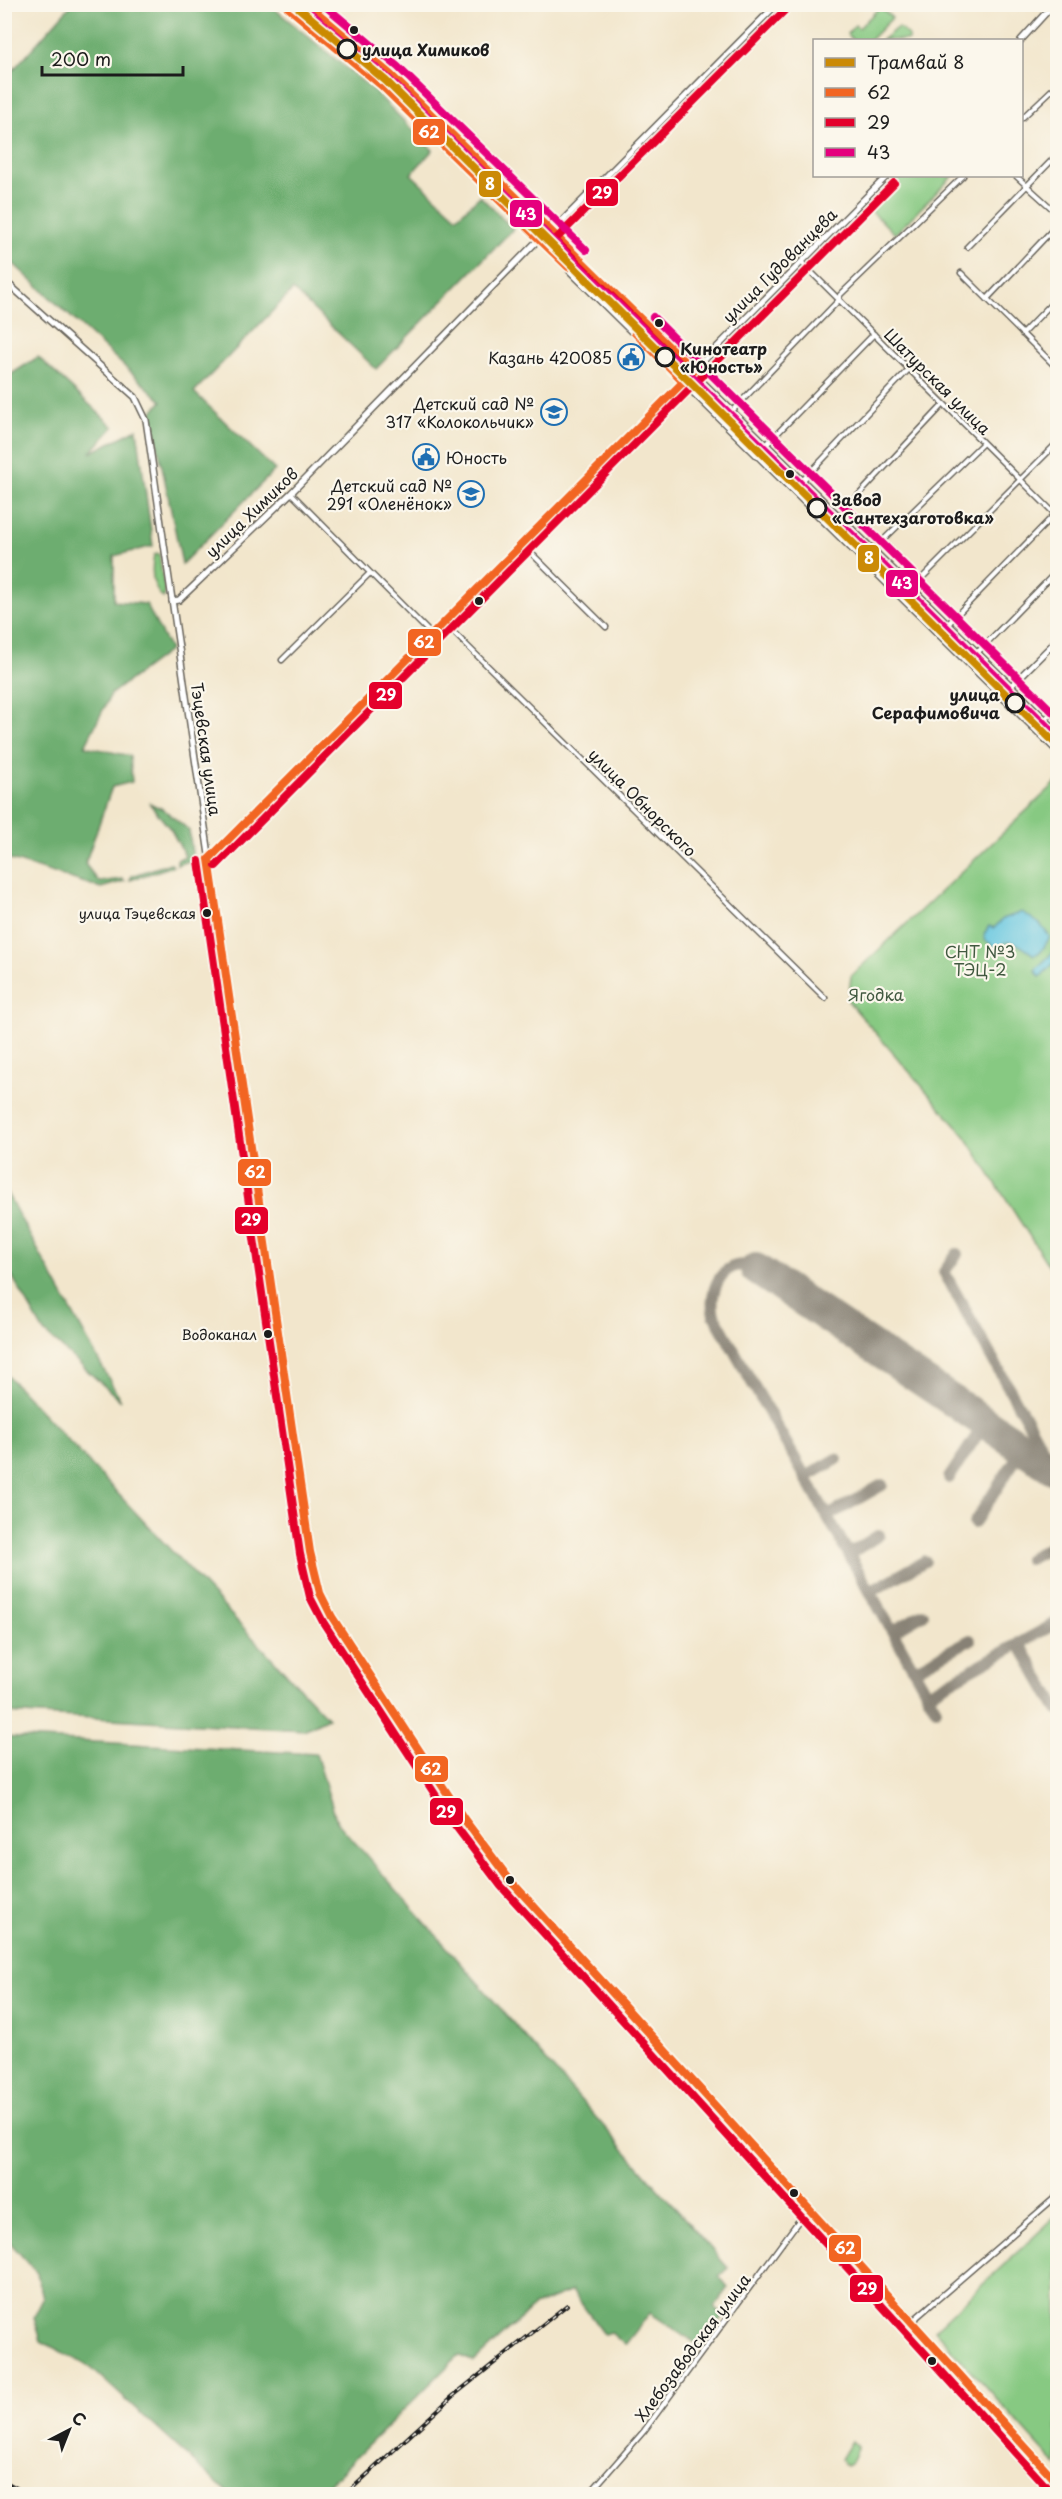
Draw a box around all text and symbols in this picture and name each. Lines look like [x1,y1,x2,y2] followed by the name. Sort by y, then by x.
[348,24,360,36] unlabelled marker
[362,37,490,61] place label: улица Химиков
[42,39,183,77] scale bar
[337,39,357,59] marker: улица Химиков
[813,39,1023,177] legend
[51,45,111,72] text: 200 m
[867,48,964,75] text: Трамвай 8
[867,78,891,105] text: 62
[867,108,890,135] text: 29
[412,118,446,146] line badge: 62
[418,119,440,143] text: 62
[867,138,890,165] text: 43
[478,170,502,198] line badge: 8
[485,171,495,195] text: 8
[585,178,619,207] line badge: 29
[592,180,612,204] text: 29
[509,199,543,228] line badge: 43
[515,201,537,225] text: 43
[716,202,842,328] street label: улица Гудованцева
[653,317,665,329] unlabelled marker
[879,322,997,440] street label: Шатурская улица
[680,336,767,378] place label: Кинотеатр «Юность»
[616,342,646,372] public building icon: Казань 420085
[488,345,612,369] place label: Казань 420085
[655,347,675,367] marker: Кинотеатр «Юность»
[385,391,534,433] place label: Детский сад № 317 «Колокольчик»
[539,397,569,427] school or university icon: Детский сад № 317 «Колокольчик»
[411,442,441,472] public building icon: Юность
[446,445,507,469] place label: Юность
[199,461,303,563] street label: улица Химиков
[784,468,796,480] unlabelled marker
[327,473,452,515] place label: Детский сад № 291 «Оленёнок»
[456,479,486,509] school or university icon: Детский сад № 291 «Оленёнок»
[831,487,994,529] place label: Завод «Сантехзаготовка»
[807,498,827,518] marker: Завод «Сантехзаготовка»
[857,544,880,573] line badge: 8
[864,545,874,569] text: 8
[885,569,919,598] line badge: 43
[891,570,913,594] text: 43
[473,595,485,607] unlabelled marker
[407,628,442,657] line badge: 62
[413,629,435,653] text: 62
[186,681,228,817] street label: Тэцевская улица
[368,681,403,710] line badge: 29
[376,682,396,706] text: 29
[872,682,1000,724] place label: улица Серафимовича
[1005,693,1025,713] marker: улица Серафимовича
[583,742,703,862] street label: улица Обнорского
[79,903,196,924] place label: улица Тэцевская
[201,907,213,919] marker: улица Тэцевская
[945,939,1015,981] park label: СНТ №3 ТЭЦ-2
[848,982,904,1006] park label: Ягодка
[237,1158,272,1187] line badge: 62
[244,1159,266,1183] text: 62
[234,1206,269,1235] line badge: 29
[241,1207,261,1231] text: 29
[182,1324,257,1345] place label: Водоканал
[262,1328,274,1340] marker: Водоканал
[414,1755,449,1783] line badge: 62
[420,1756,442,1780] text: 62
[429,1797,464,1826] line badge: 29
[436,1799,456,1823] text: 29
[504,1874,516,1886] unlabelled marker
[788,2187,800,2199] unlabelled marker
[828,2234,862,2263] line badge: 62
[834,2235,856,2259] text: 62
[628,2268,756,2426] street label: Хлебозаводская улица
[849,2274,884,2303] line badge: 29
[857,2276,877,2300] text: 29
[926,2355,938,2367] unlabelled marker
[39,2400,99,2460] north arrow
[67,2405,92,2431] text: С

